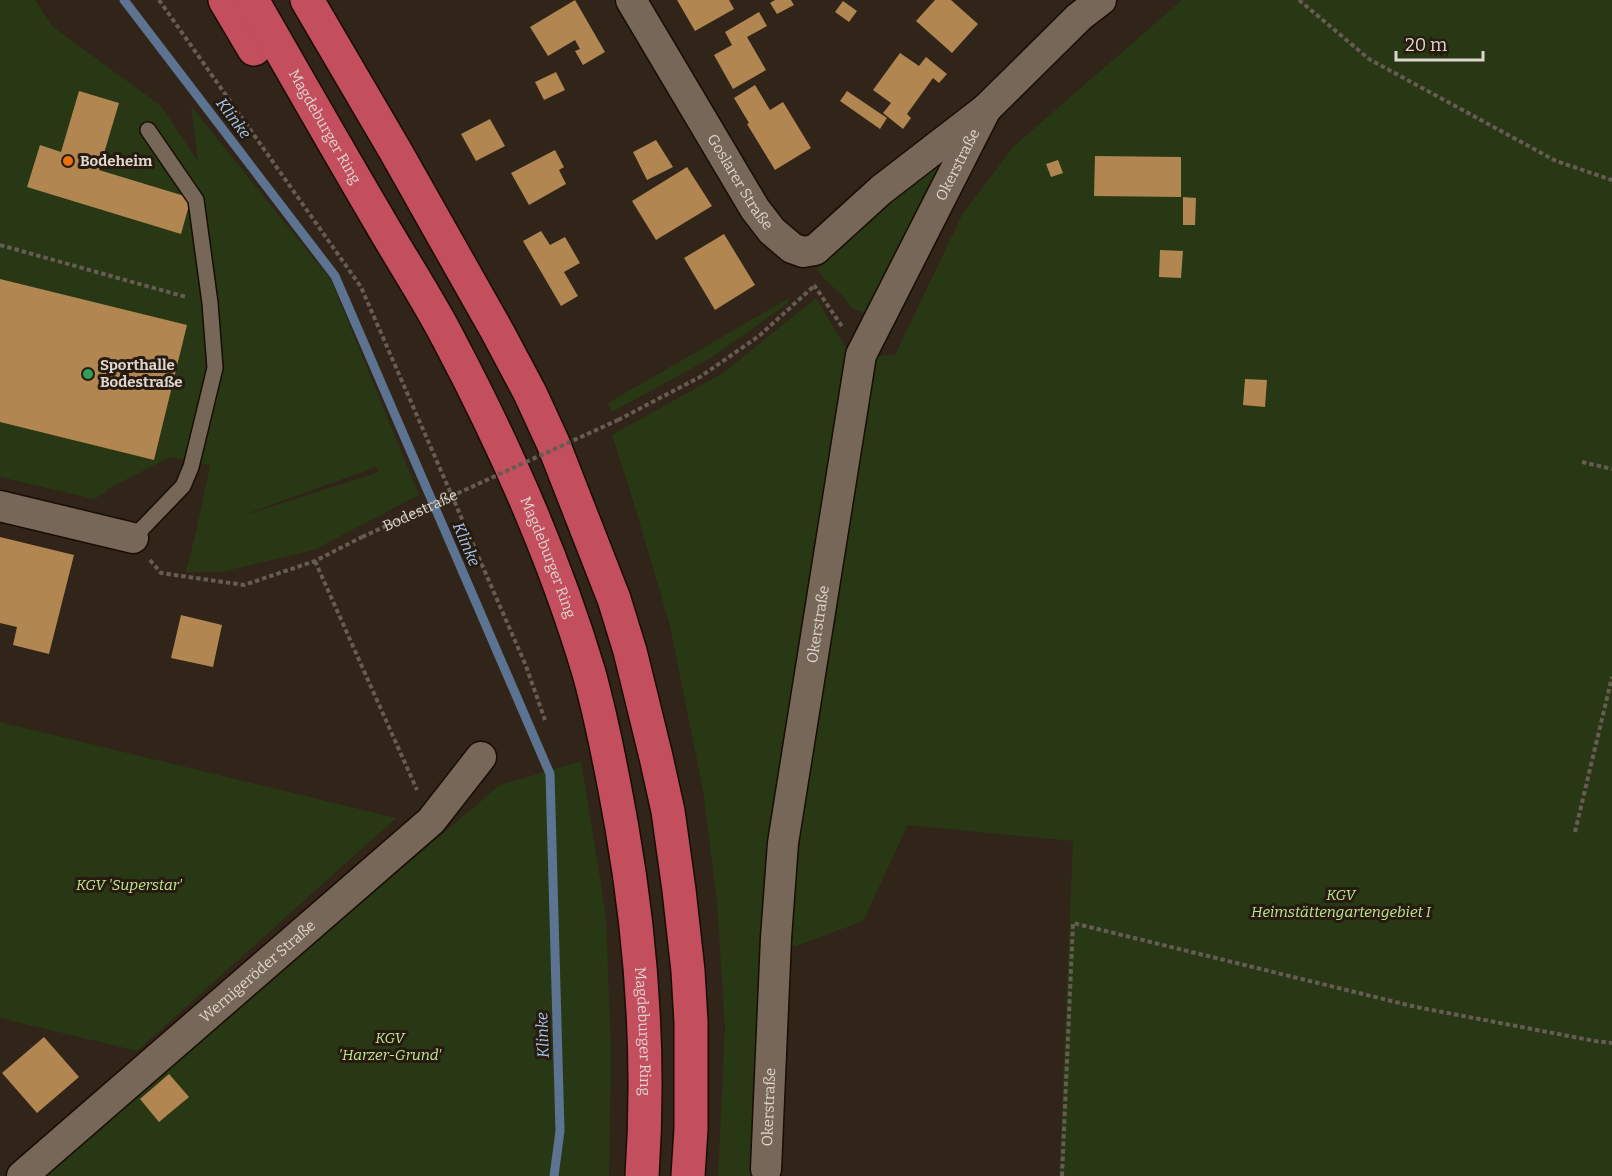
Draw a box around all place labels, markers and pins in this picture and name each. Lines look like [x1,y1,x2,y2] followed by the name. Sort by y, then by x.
[80,152,153,170] place label: Bodeheim
[61,154,75,168] marker: Bodeheim
[100,356,183,391] place label: Sporthalle Bodestraße
[81,367,95,381] marker: Sporthalle Bodestraße

